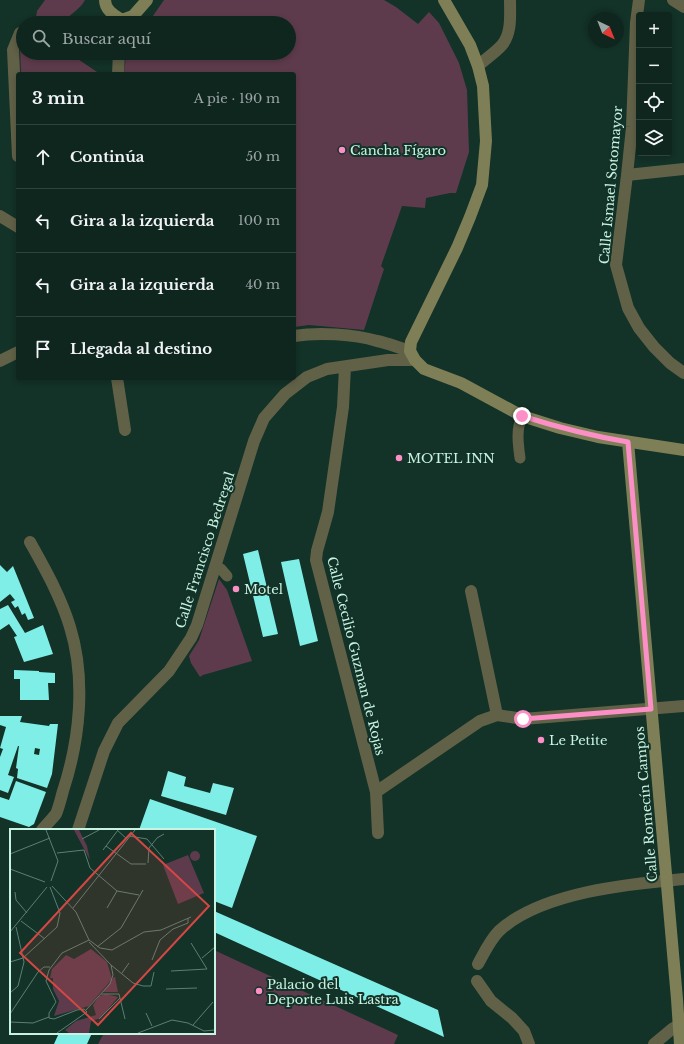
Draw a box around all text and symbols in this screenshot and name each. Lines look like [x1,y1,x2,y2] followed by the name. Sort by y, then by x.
[588,12,624,48] north arrow
[636,12,672,156] map controls
[636,12,672,48] button: +
[16,16,296,60] search box
[30,27,52,49] icon: search
[62,29,151,48] text: Buscar aquí
[636,48,672,84] button: −
[636,84,672,120] button: locate
[32,88,85,109] text: 3 min
[194,90,280,107] text: A pie · 190 m
[596,104,626,265] street label: Calle Ismael Sotomayor
[636,120,672,156] button: layers
[350,142,446,159] place label: Cancha Fígaro
[337,145,347,155] marker: Cancha Fígaro
[32,146,54,168] icon: ahead
[70,147,144,166] text: Continúa
[246,148,280,165] text: 50 m
[32,210,54,232] icon: left
[70,211,214,230] text: Gira a la izquierda
[238,212,280,229] text: 100 m
[32,274,54,296] icon: left
[70,275,214,294] text: Gira a la izquierda
[245,276,280,293] text: 40 m
[32,338,54,360] icon: arrive
[70,339,212,358] text: Llegada al destino
[513,407,531,425] route end
[407,450,495,467] place label: MOTEL INN
[394,453,404,463] marker: MOTEL INN
[172,470,238,630] street label: Calle Francisco Bedregal
[323,555,389,757] street label: Calle Cecilio Guzman de Rojas
[244,581,283,598] place label: Motel
[231,584,241,594] marker: Motel
[514,710,532,728] route start
[631,725,661,883] street label: Calle Romecín Campos
[549,732,607,749] place label: Le Petite
[536,735,546,745] marker: Le Petite
[10,829,215,1034] inset map
[267,976,399,1008] place label: Palacio del Deporte Luis Lastra
[254,986,264,996] marker: Palacio del Deporte Luis Lastra

